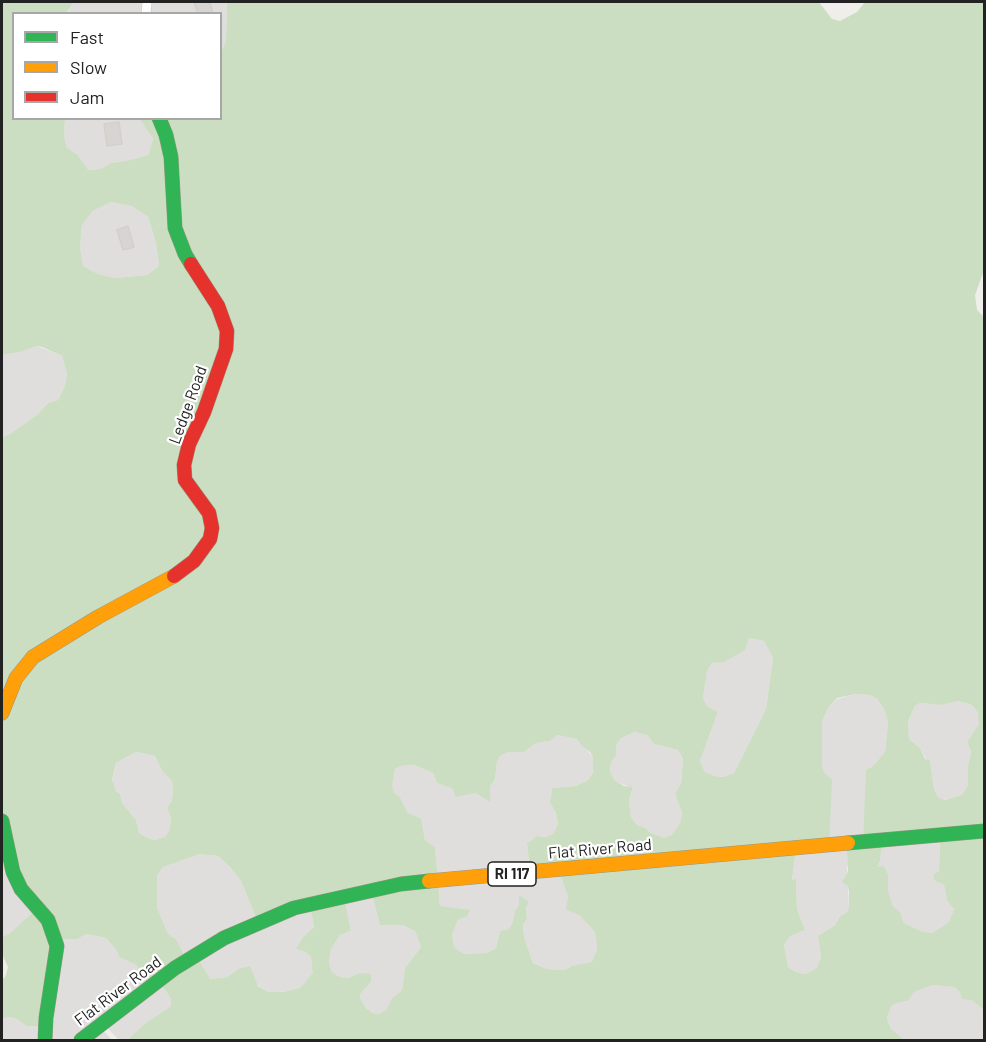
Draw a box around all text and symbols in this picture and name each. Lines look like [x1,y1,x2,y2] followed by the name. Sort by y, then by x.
[12,12,222,120] legend
[70,26,104,48] text: Fast
[70,56,107,78] text: Slow
[70,86,104,108] text: Jam
[165,363,211,447] street label: Ledge Road
[547,835,653,863] street label: Flat River Road
[488,862,536,886] road number: RI 117
[71,952,165,1030] street label: Flat River Road

